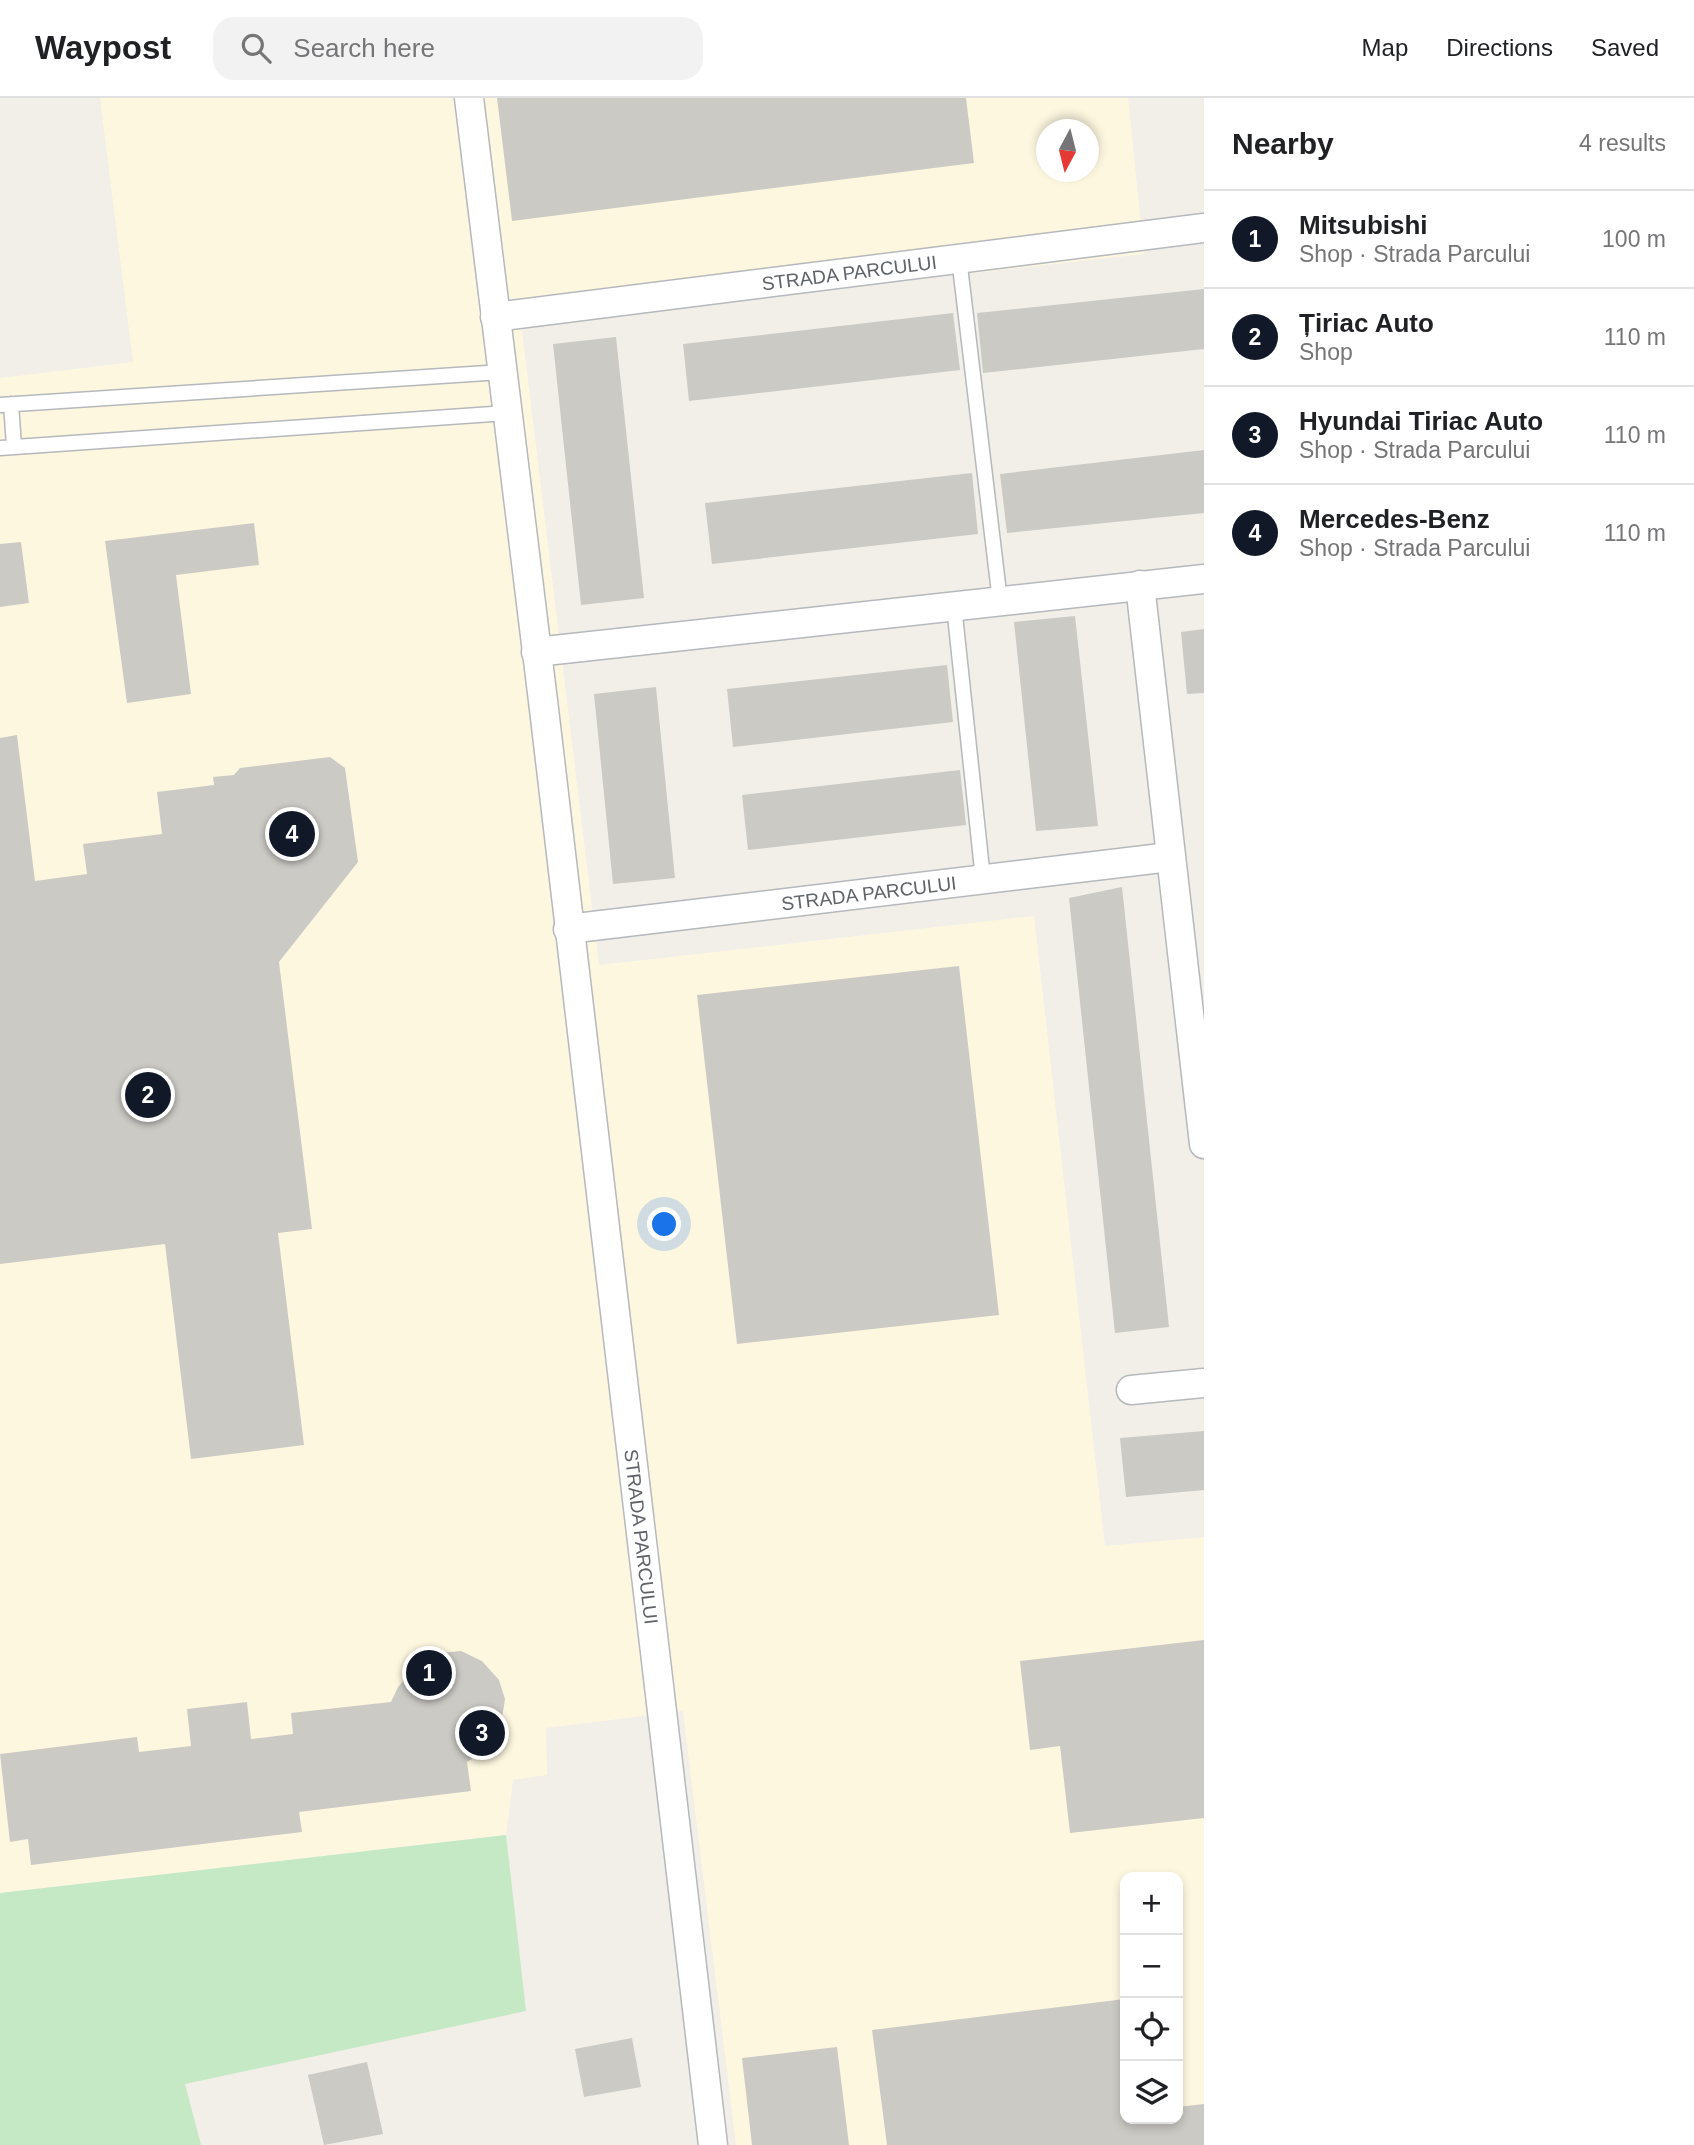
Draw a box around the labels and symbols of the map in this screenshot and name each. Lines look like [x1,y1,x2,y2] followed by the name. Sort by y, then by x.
[1036,119,1099,182] north arrow
[761,252,938,294] street label: STRADA PARCULUI
[269,808,315,860] pin: 4
[780,873,958,914] street label: STRADA PARCULUI
[125,1069,171,1121] pin: 2
[647,1207,681,1241] your location
[620,1448,662,1625] street label: STRADA PARCULUI
[406,1647,452,1699] pin: 1
[459,1707,505,1759] pin: 3

